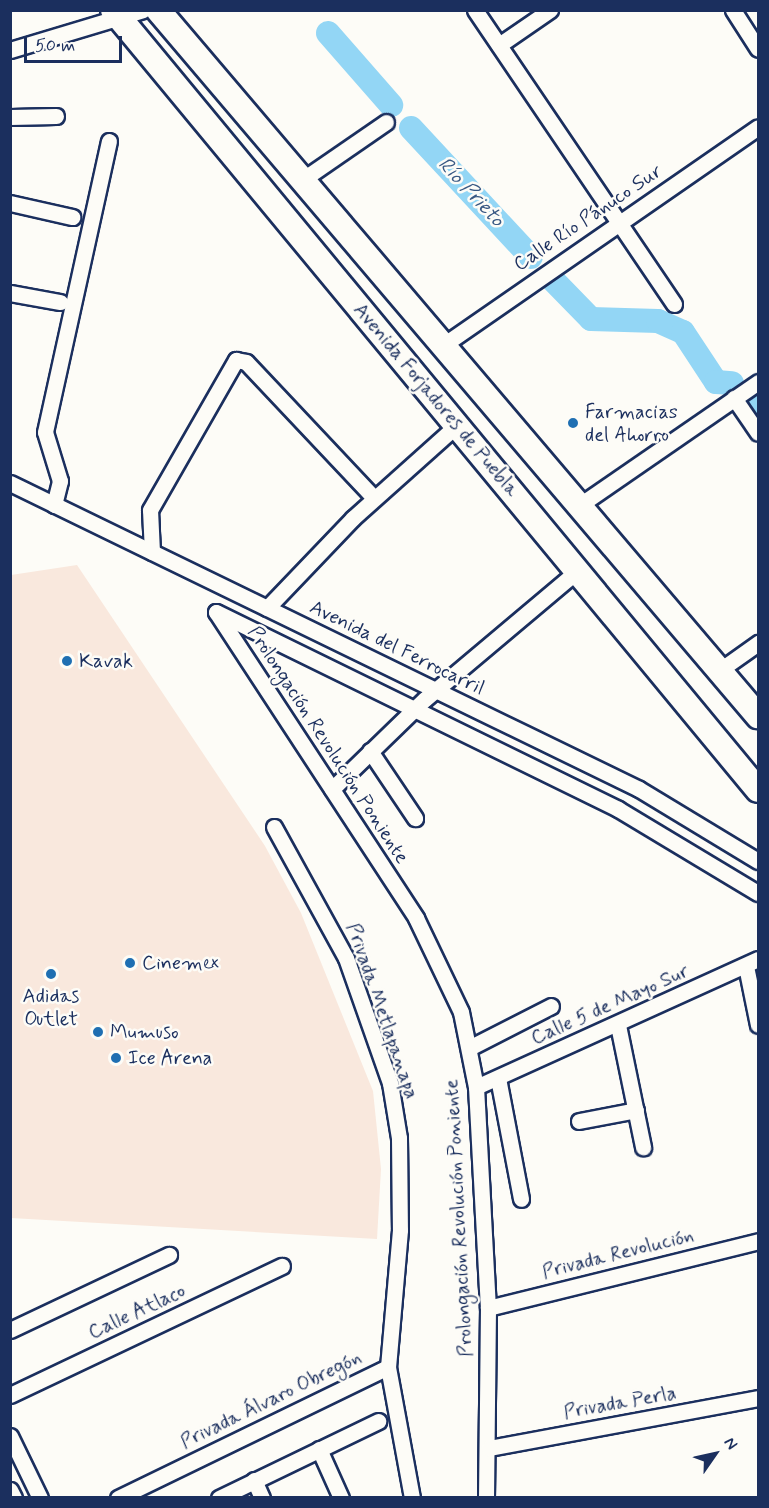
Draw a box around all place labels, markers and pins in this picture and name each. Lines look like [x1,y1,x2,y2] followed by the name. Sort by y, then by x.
[585,400,678,447] place label: Farmacias del Ahorro
[566,416,580,430] marker: Farmacias del Ahorro
[79,649,133,673] place label: Kavak
[60,654,74,668] marker: Kavak
[142,951,219,975] place label: Cinemex
[123,956,137,970] marker: Cinemex
[44,967,58,981] marker: Adidas Outlet
[23,984,79,1031] place label: Adidas Outlet
[110,1020,179,1044] place label: Mumuso
[91,1025,105,1039] marker: Mumuso
[128,1046,214,1070] place label: Ice Arena
[109,1051,123,1065] marker: Ice Arena

